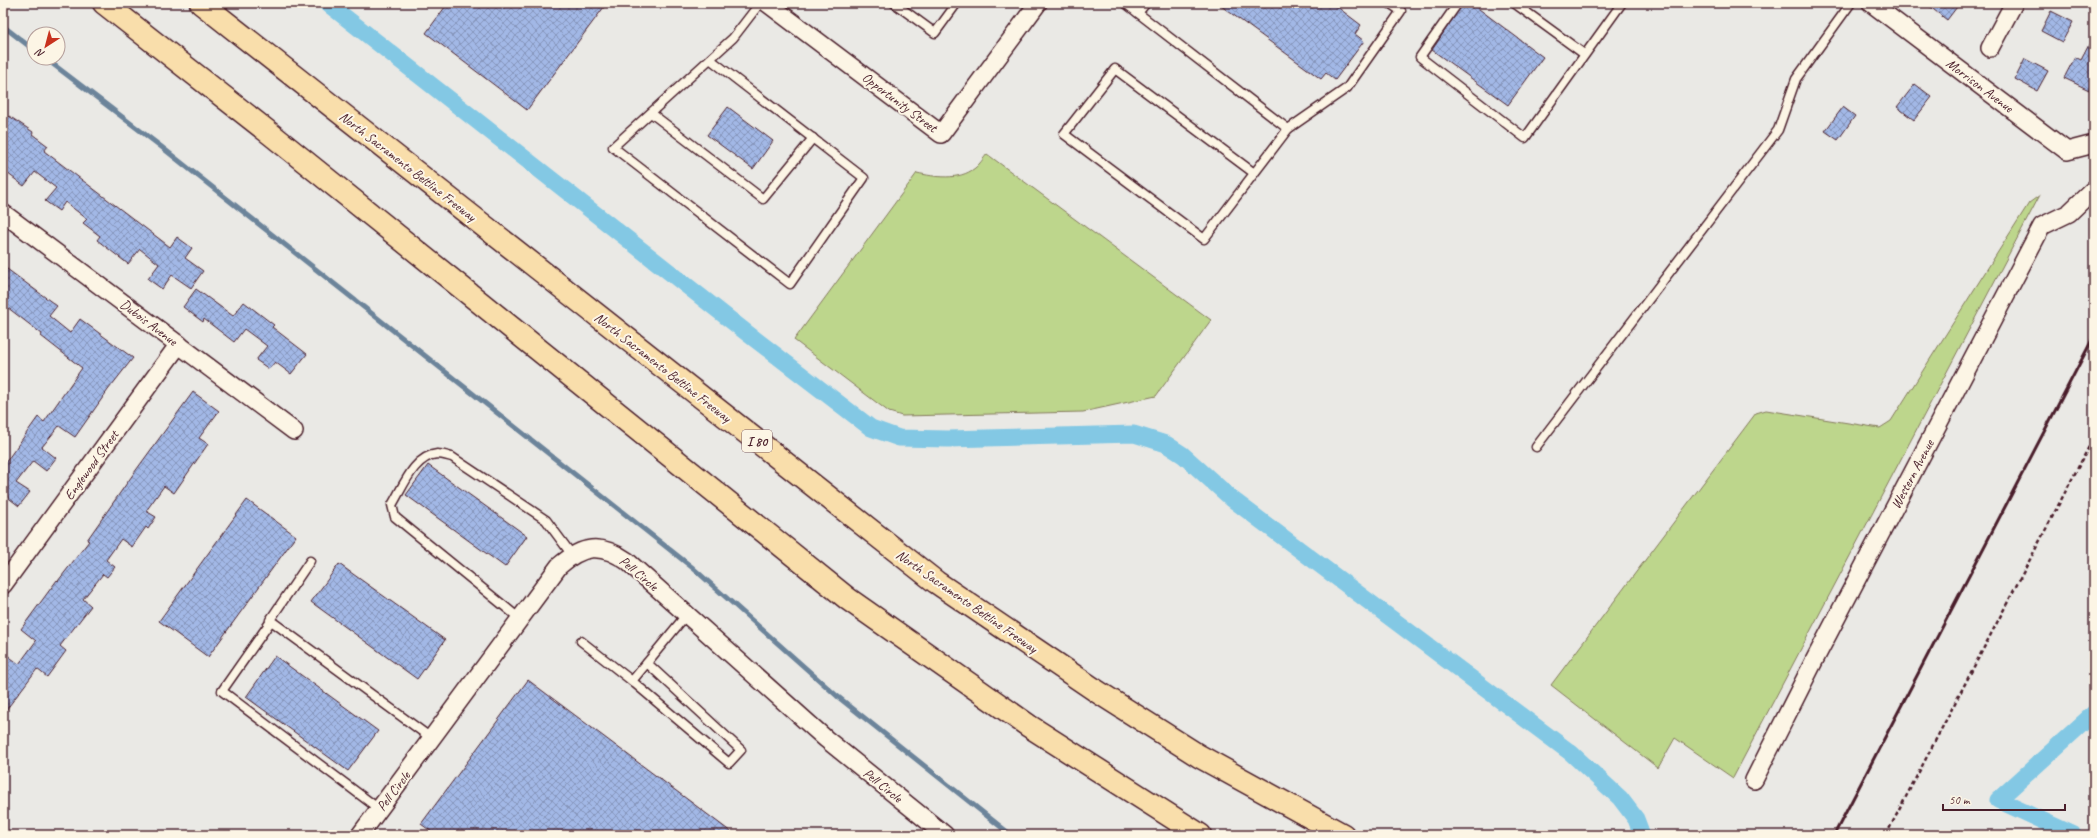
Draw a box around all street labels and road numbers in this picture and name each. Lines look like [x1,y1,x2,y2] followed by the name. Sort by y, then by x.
[1943,55,2018,117] street label: Morrison Avenue
[859,69,942,137] street label: Opportunity Street
[336,108,480,226] street label: North Sacramento Beltline Freeway
[117,295,182,350] street label: Dubois Avenue
[591,309,735,427] street label: North Sacramento Beltline Freeway
[60,426,123,503] street label: Englewood Street
[742,430,772,452] road number: I 80
[1887,436,1938,512] street label: Western Avenue
[893,546,1042,657] street label: North Sacramento Beltline Freeway
[616,552,663,595] street label: Pell Circle
[860,765,907,807] street label: Pell Circle
[373,767,415,815] street label: Pell Circle

